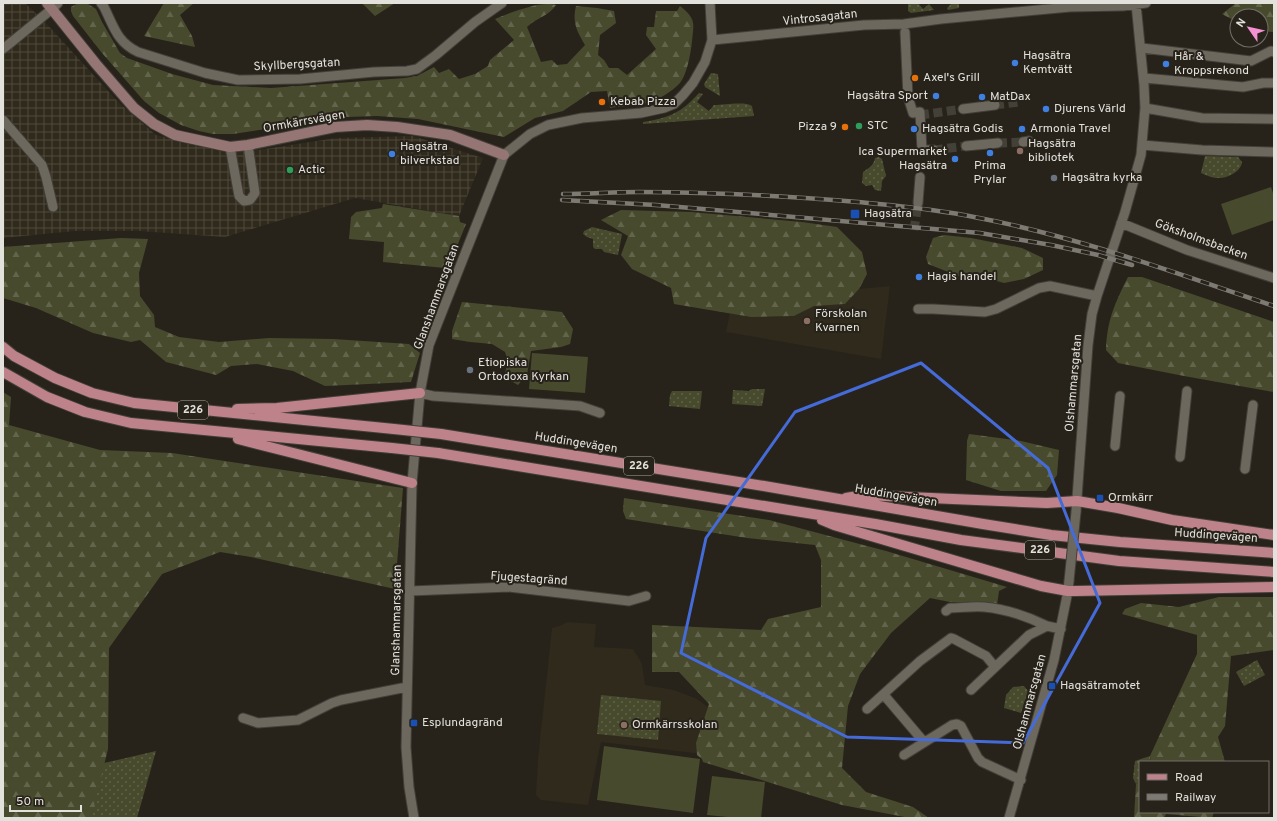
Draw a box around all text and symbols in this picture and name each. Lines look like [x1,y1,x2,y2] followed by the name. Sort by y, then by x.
[782,6,858,30] street label: Vintrosagatan
[1229,8,1269,48] north arrow
[1234,16,1250,30] text: N
[1023,48,1073,78] place label: Hagsätra Kemtvätt
[1174,49,1249,79] place label: Hår & Kroppsrekond
[253,55,341,75] street label: Skyllbergsgatan
[1010,58,1020,68] marker: Hagsätra Kemtvätt
[1161,59,1171,69] marker: Hår & Kroppsrekond
[923,70,980,86] place label: Axel's Grill
[910,73,920,83] marker: Axel's Grill
[847,88,928,104] place label: Hagsätra Sport
[990,89,1031,105] place label: MatDax
[931,91,941,101] marker: Hagsätra Sport
[977,92,987,102] marker: MatDax
[610,94,676,110] place label: Kebab Pizza
[597,97,607,107] marker: Kebab Pizza
[1054,101,1126,117] place label: Djurens Värld
[1041,104,1051,114] marker: Djurens Värld
[262,107,346,137] street label: Ormkärrsvägen
[867,118,888,134] place label: STC
[798,119,837,135] place label: Pizza 9
[854,121,864,131] marker: STC
[922,121,1003,137] place label: Hagsätra Godis
[1030,121,1111,137] place label: Armonia Travel
[840,122,850,132] marker: Pizza 9
[909,124,919,134] marker: Hagsätra Godis
[1017,124,1027,134] marker: Armonia Travel
[1028,136,1076,166] place label: Hagsätra bibliotek
[400,139,460,169] place label: Hagsätra bilverkstad
[858,144,947,174] place label: Ica Supermarket Hagsätra
[1015,146,1025,156] marker: Hagsätra bibliotek
[985,148,995,158] marker: Prima Prylar
[387,149,397,159] marker: Hagsätra bilverkstad
[950,154,960,164] marker: Ica Supermarket Hagsätra
[974,158,1007,188] place label: Prima Prylar
[298,162,325,178] place label: Actic
[285,165,295,175] marker: Actic
[1062,170,1142,186] place label: Hagsätra kyrka
[1049,173,1059,183] marker: Hagsätra kyrka
[864,206,912,222] place label: Hagsätra
[849,208,861,220] marker: Hagsätra
[1152,216,1250,264] street label: Göksholmsbacken
[410,242,464,352] street label: Glanshammarsgatan
[927,269,996,285] place label: Hagis handel
[914,272,924,282] marker: Hagis handel
[815,306,867,336] place label: Förskolan Kvarnen
[802,316,812,326] marker: Förskolan Kvarnen
[1062,333,1086,433] street label: Olshammarsgatan
[478,355,569,385] place label: Etiopiska Ortodoxa Kyrkan
[465,365,475,375] marker: Etiopiska Ortodoxa Kyrkan
[178,401,208,419] road number: 226
[533,429,619,457] street label: Huddingevägen
[624,457,654,475] road number: 226
[853,481,939,511] street label: Huddingevägen
[1108,490,1154,506] place label: Ormkärr
[1095,493,1105,503] marker: Ormkärr
[1174,525,1258,547] street label: Huddingevägen
[1025,541,1055,559] road number: 226
[388,564,406,676] street label: Glanshammarsgatan
[490,568,568,590] street label: Fjugestagränd
[1010,652,1050,752] street label: Olshammarsgatan
[1060,678,1140,694] place label: Hagsätramotet
[1047,681,1057,691] marker: Hagsätramotet
[422,715,503,731] place label: Esplundagränd
[632,717,717,733] place label: Ormkärrsskolan
[409,718,419,728] marker: Esplundagränd
[619,720,629,730] marker: Ormkärrsskolan
[1139,761,1269,813] legend
[1175,770,1203,786] text: Road
[10,787,81,813] scale bar
[1175,790,1216,806] text: Railway
[16,794,44,810] text: 50 m

